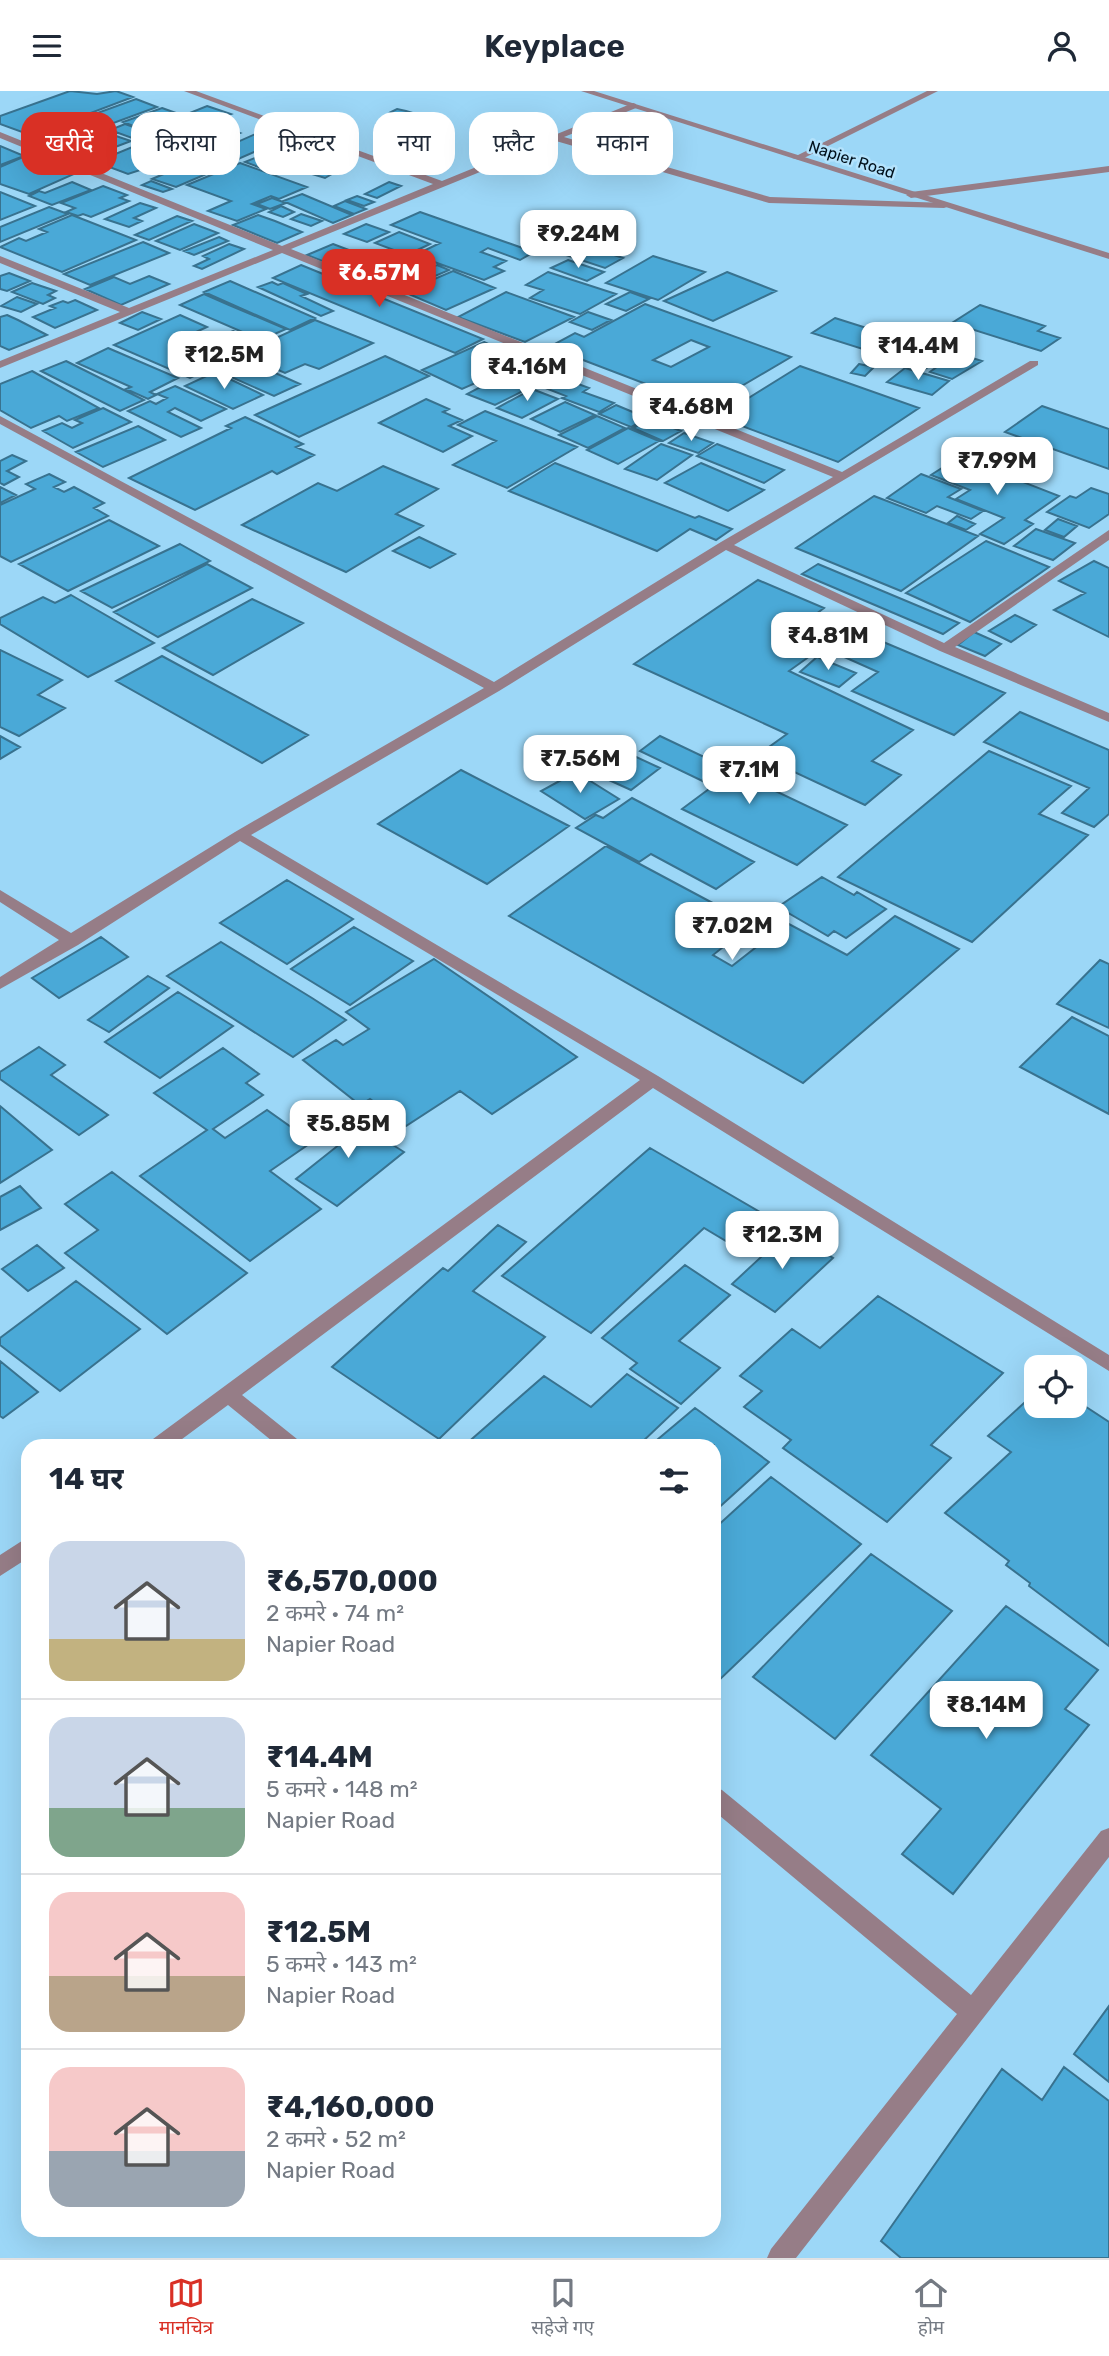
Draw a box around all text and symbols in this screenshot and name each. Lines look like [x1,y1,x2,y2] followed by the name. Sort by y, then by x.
[28,27,66,65] icon: menu
[484,27,625,65] text: Keyplace
[1043,27,1081,65] icon: person
[21,112,117,175] chip: खरीदें
[131,112,240,175] chip: किराया
[254,112,359,175] chip: फ़िल्टर
[373,112,455,175] chip: नया
[469,112,558,175] chip: फ़्लैट
[572,112,673,175] chip: मकान
[806,137,898,182] street label: Napier Road
[521,211,635,270] pin: ₹9.24M
[536,219,620,247] text: ₹9.24M
[322,249,436,309] pin: ₹6.57M
[338,258,420,286] text: ₹6.57M
[861,323,975,382] pin: ₹14.4M
[167,331,281,391] pin: ₹12.5M
[877,331,959,359] text: ₹14.4M
[184,340,264,368] text: ₹12.5M
[470,343,584,403] pin: ₹4.16M
[487,352,567,380] text: ₹4.16M
[634,383,748,443] pin: ₹4.68M
[648,392,734,420] text: ₹4.68M
[940,437,1054,497] pin: ₹7.99M
[957,446,1037,474] text: ₹7.99M
[771,613,885,672] pin: ₹4.81M
[787,621,869,649] text: ₹4.81M
[523,735,637,795] pin: ₹7.56M
[539,744,621,772] text: ₹7.56M
[700,747,798,806] pin: ₹7.1M
[718,755,780,783] text: ₹7.1M
[675,903,789,962] pin: ₹7.02M
[691,911,773,939] text: ₹7.02M
[291,1101,405,1160] pin: ₹5.85M
[306,1109,390,1137] text: ₹5.85M
[725,1211,839,1271] pin: ₹12.3M
[742,1220,822,1248] text: ₹12.3M
[1024,1355,1087,1418] map controls
[1024,1355,1087,1418] button: locate
[49,1461,123,1497] text: 14 घर
[655,1462,693,1500] icon: filters
[266,1563,438,1599] text: ₹6,570,000
[105,1569,189,1653] icon: home
[266,1599,404,1627] text: 2 कमरे · 74 m²
[266,1630,395,1658] text: Napier Road
[929,1681,1043,1741] pin: ₹8.14M
[946,1690,1026,1718] text: ₹8.14M
[266,1739,373,1775] text: ₹14.4M
[105,1745,189,1829] icon: home
[266,1775,418,1803] text: 5 कमरे · 148 m²
[266,1806,395,1834] text: Napier Road
[266,1914,371,1950] text: ₹12.5M
[105,1920,189,2004] icon: home
[266,1950,417,1978] text: 5 कमरे · 143 m²
[266,1981,395,2009] text: Napier Road
[266,2089,435,2125] text: ₹4,160,000
[105,2095,189,2179] icon: home
[266,2125,406,2153] text: 2 कमरे · 52 m²
[266,2156,395,2184] text: Napier Road
[159,2274,213,2342] tab: मानचित्र
[531,2274,594,2342] tab: सहेजे गए
[912,2274,950,2342] tab: होम

